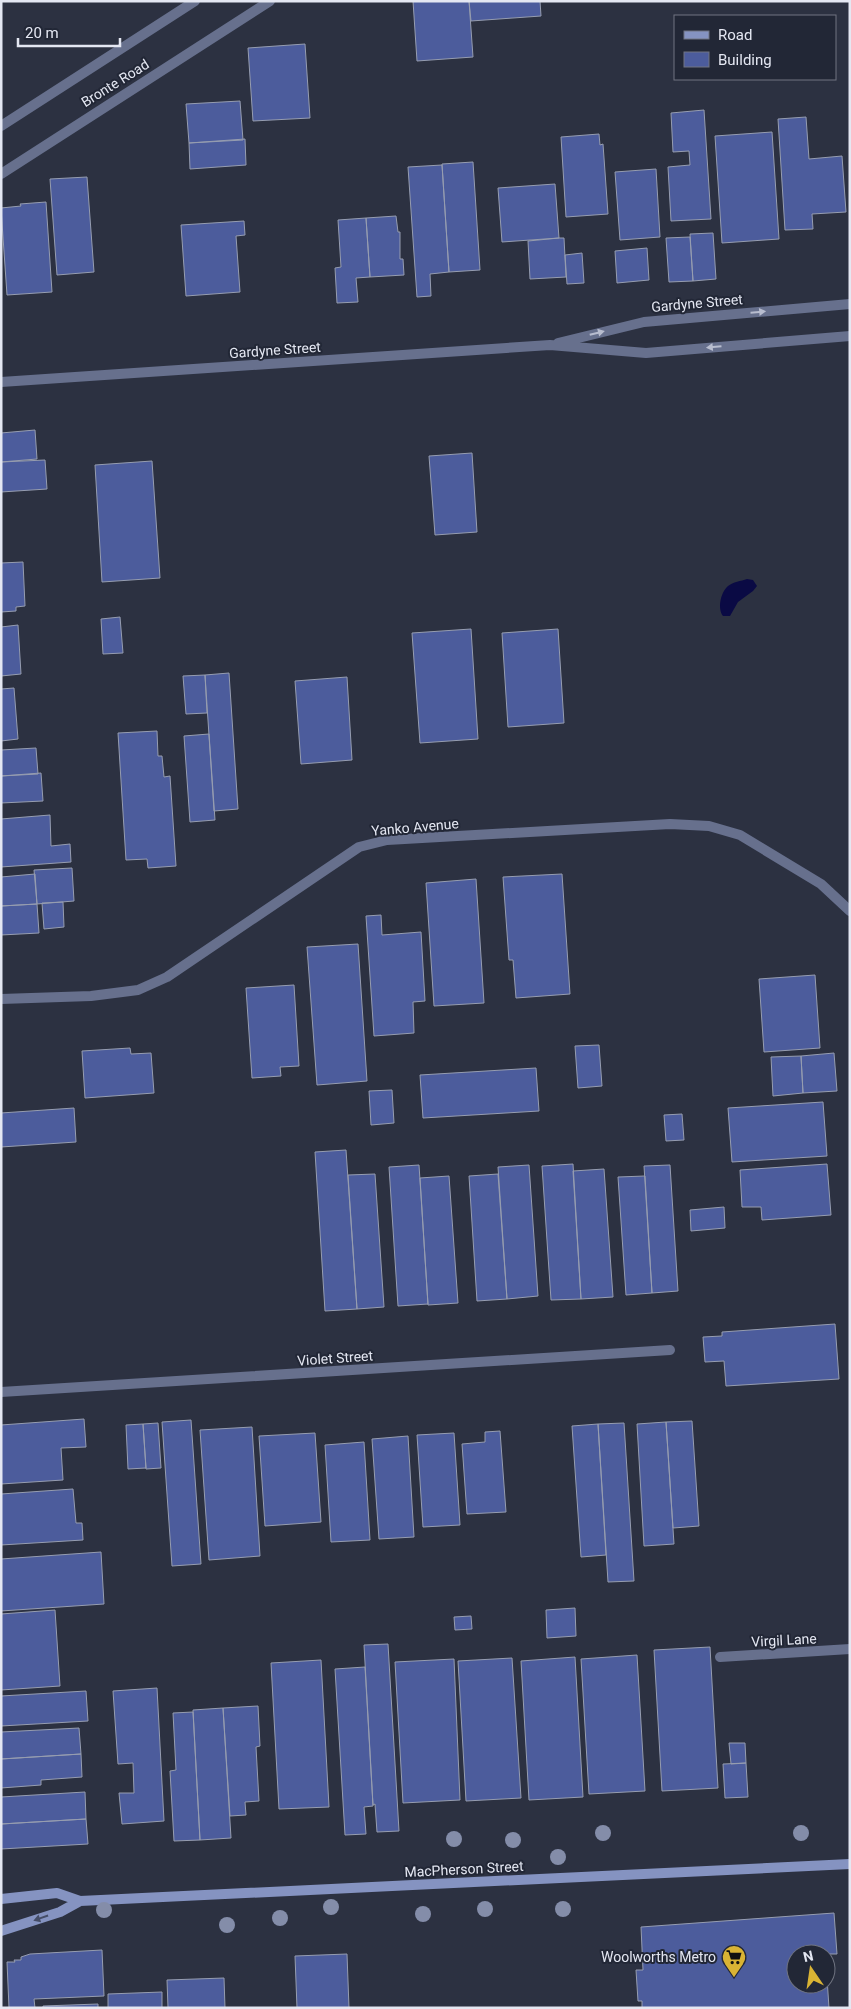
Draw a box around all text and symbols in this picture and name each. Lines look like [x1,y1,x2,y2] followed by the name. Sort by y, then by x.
[18,15,120,47] scale bar
[674,15,836,80] legend
[25,24,59,42] text: 20 m
[718,26,752,44] text: Road
[718,51,772,69] text: Building
[78,56,152,110] street label: Bronte Road
[651,291,744,315] street label: Gardyne Street
[750,308,766,316] one-way arrow
[590,329,605,337] one-way arrow
[229,339,322,361] street label: Gardyne Street
[706,344,722,352] one-way arrow
[371,815,459,839] street label: Yanko Avenue
[296,1347,374,1369] street label: Violet Street
[751,1630,817,1650] street label: Virgil Lane
[404,1858,524,1880] street label: MacPherson Street
[34,1915,49,1922] one-way arrow
[721,1944,747,1978] supermarket icon: Woolworths Metro
[786,1944,836,1994] north arrow
[801,1947,815,1965] text: N
[601,1949,716,1965] place label: Woolworths Metro

